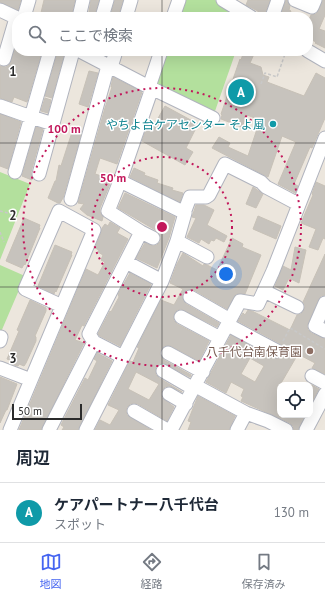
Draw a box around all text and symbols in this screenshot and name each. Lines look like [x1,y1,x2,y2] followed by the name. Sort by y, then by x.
[12,12,313,56] search box
[26,23,48,45] icon: search
[58,26,133,45] text: ここで検索
[9,63,17,80] text: 1
[228,77,254,107] pin: A
[106,117,265,132] place label: やちよ台ケアセンター そよ風
[268,119,278,129] marker: やちよ台ケアセンター そよ風
[47,121,81,136] text: 100 m
[100,170,126,185] text: 50 m
[9,207,17,224] text: 2
[155,220,169,234] centre of rings
[216,264,236,284] your location
[206,344,302,359] place label: 八千代台南保育園
[305,346,315,356] marker: 八千代台南保育園
[9,350,17,367] text: 3
[277,382,313,418] map controls
[277,382,313,418] button: locate
[12,402,82,421] scale bar
[18,404,42,418] text: 50 m
[16,447,50,469] text: 周辺
[54,495,219,514] text: ケアパートナー八千代台
[25,504,33,521] text: A
[274,504,309,521] text: 130 m
[54,516,106,533] text: スポット
[40,551,62,591] tab: 地図
[141,551,163,591] tab: 経路
[242,551,286,591] tab: 保存済み

